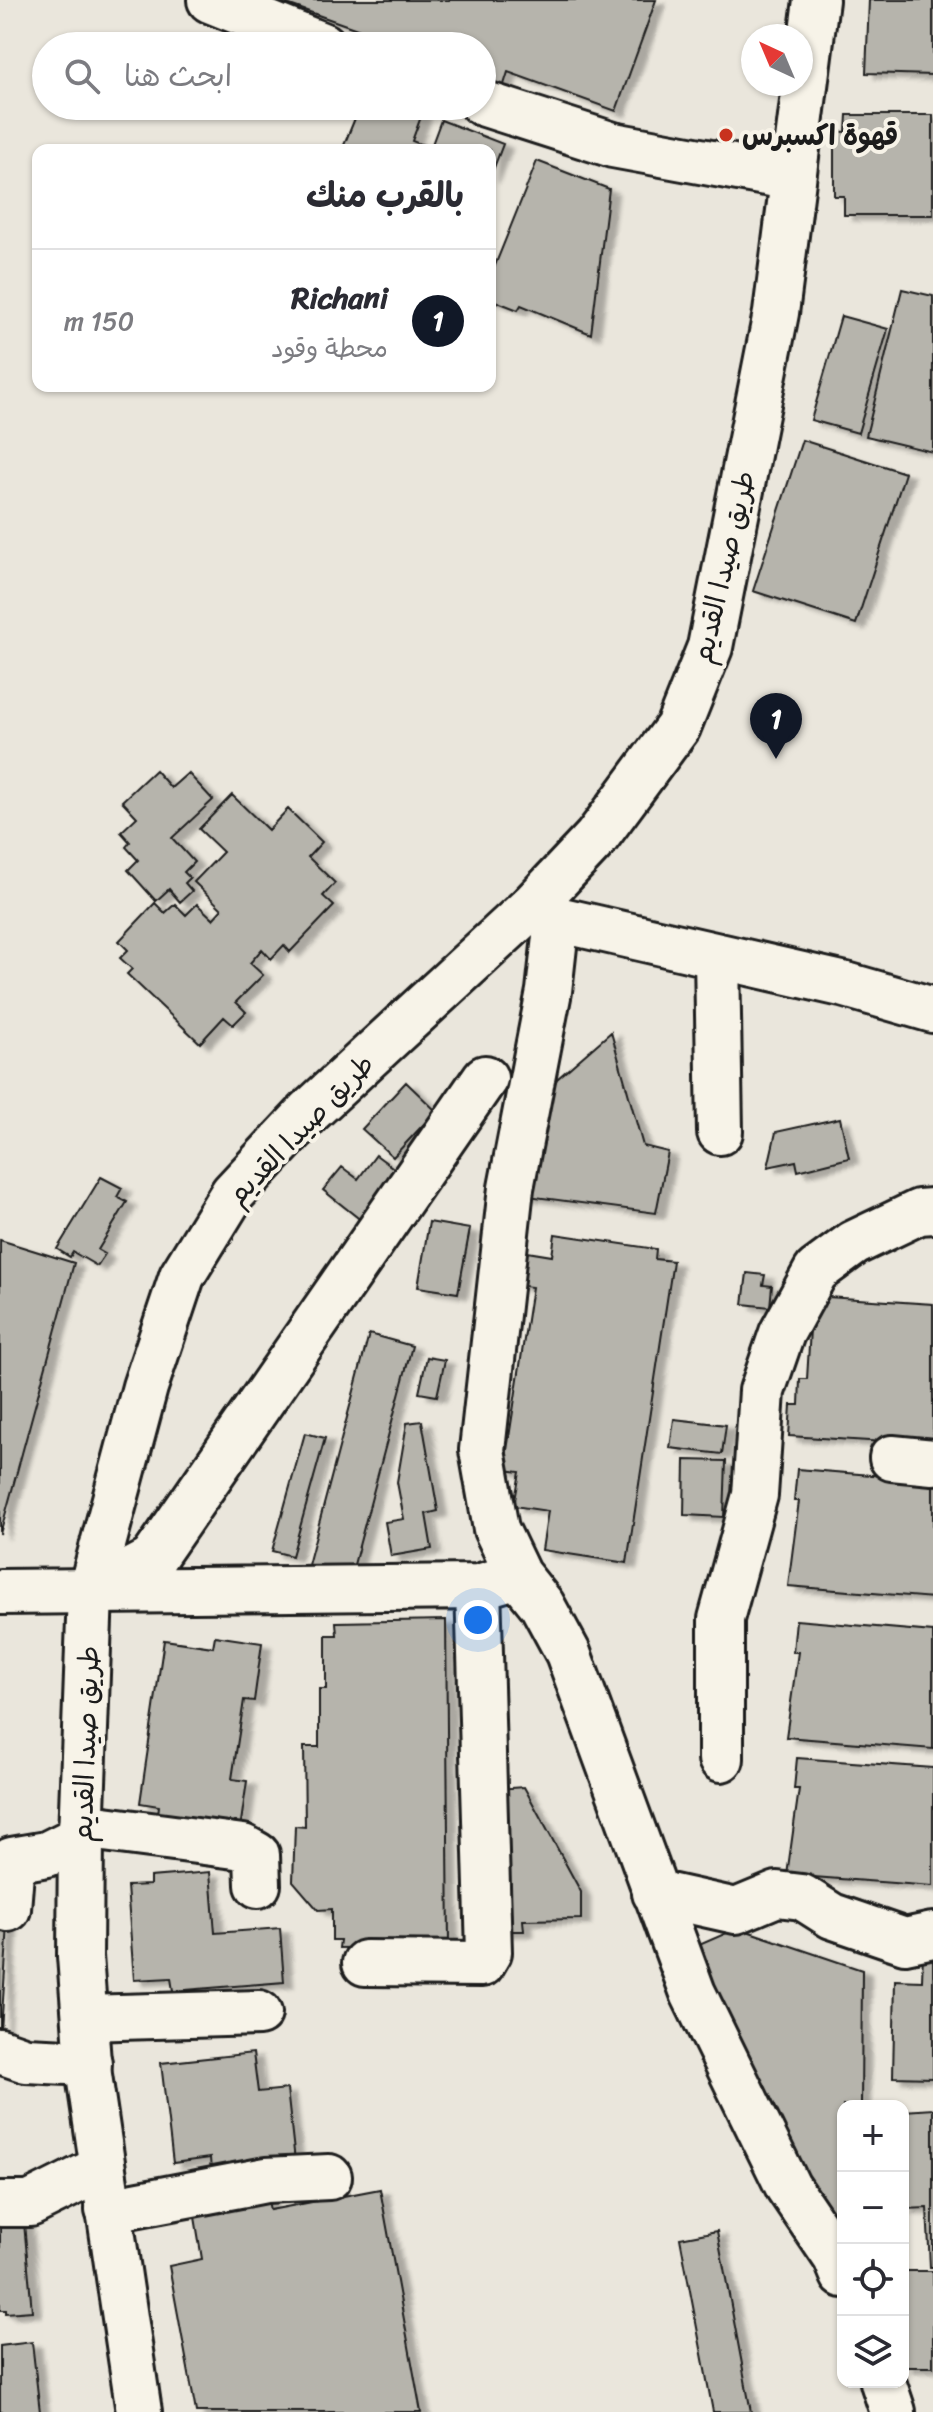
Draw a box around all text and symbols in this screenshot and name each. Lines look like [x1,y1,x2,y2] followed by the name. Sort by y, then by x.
[741,24,813,96] north arrow
[32,32,496,120] search box
[124,49,232,103] text: ابحث هنا
[60,54,104,98] icon: search
[742,111,898,160] place label: قهوة اكسبرس
[717,126,735,144] marker: قهوة اكسبرس
[306,166,464,226] text: بالقرب منك
[291,271,388,325] text: Richani
[64,298,134,344] text: 150 m
[432,298,444,344] text: 1
[271,325,388,371] text: محطة وقود
[677,466,769,669] street label: طريق صيدا القديم
[750,693,802,759] pin: 1
[214,1042,386,1217] street label: طريق صيدا القديم
[458,1600,498,1640] your location
[58,1645,113,1843] street label: طريق صيدا القديم
[837,2100,909,2388] map controls
[837,2100,909,2172] button: +
[837,2172,909,2244] button: −
[837,2244,909,2316] button: locate
[837,2316,909,2388] button: layers

